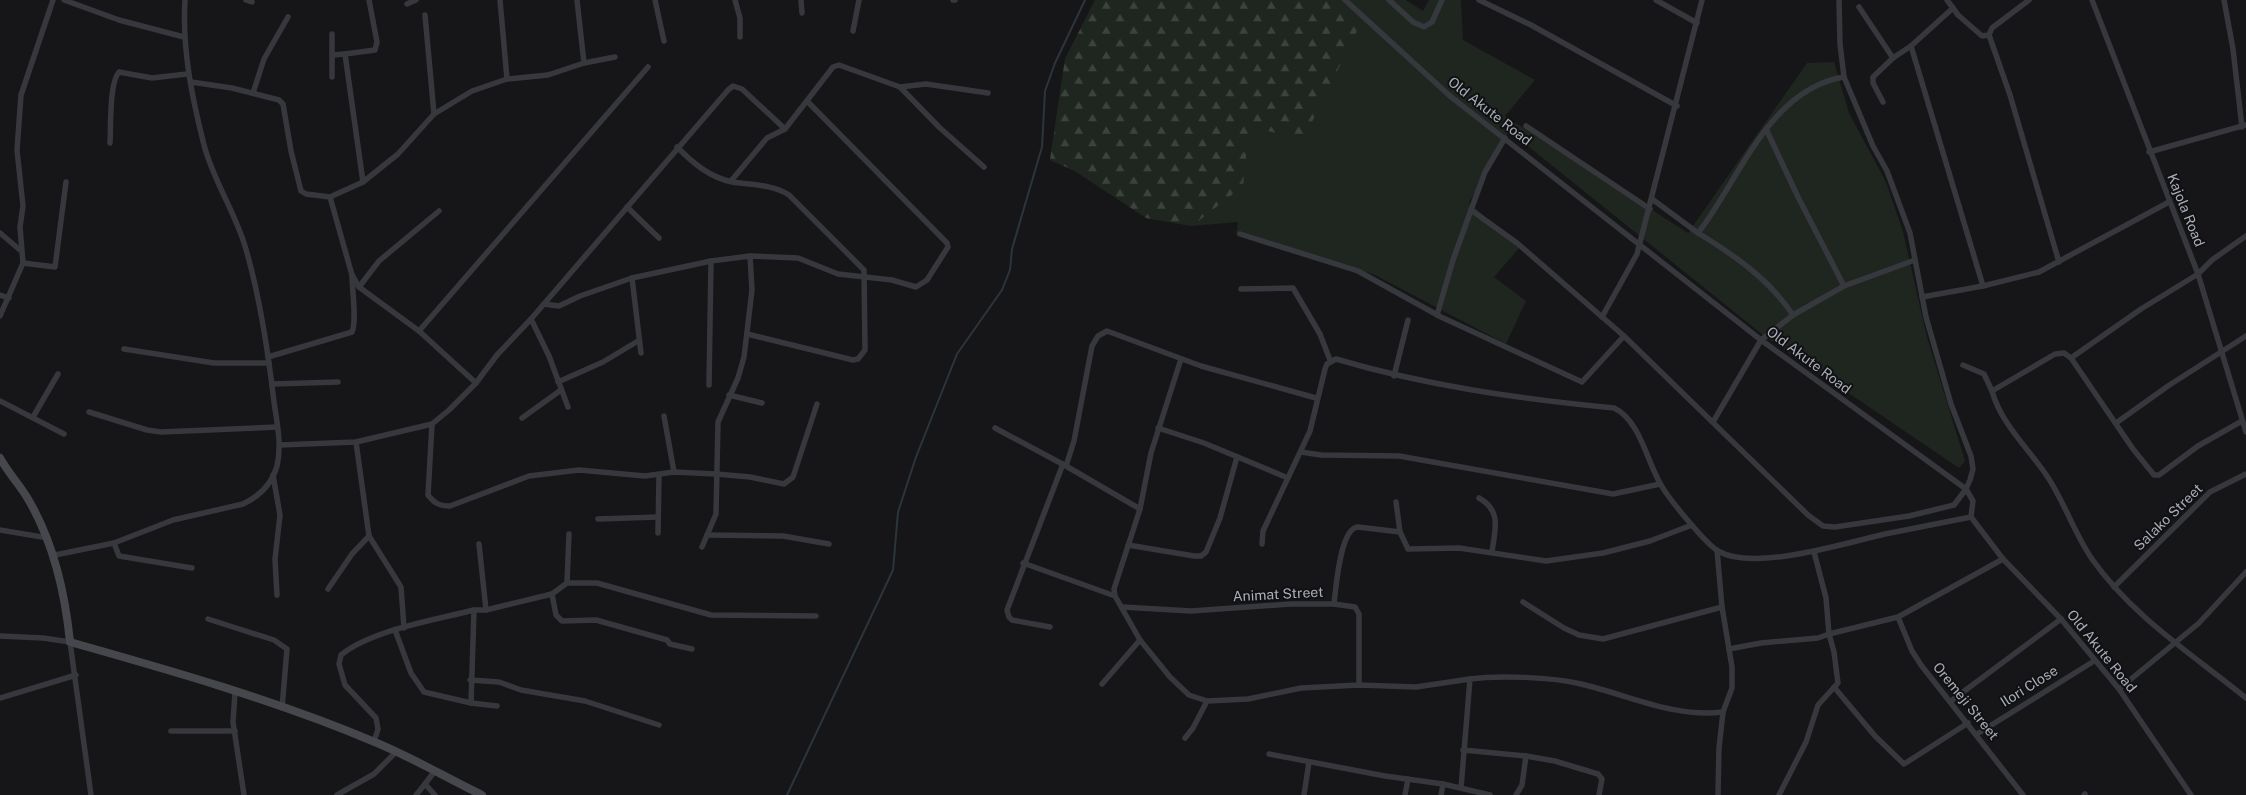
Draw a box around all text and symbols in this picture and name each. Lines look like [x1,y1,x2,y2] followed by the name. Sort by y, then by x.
[1445,74,1535,148] street label: Old Akute Road
[2164,171,2208,249] street label: Kajola Road
[1764,323,1854,397] street label: Old Akute Road
[2131,480,2205,554] street label: Salako Street
[1232,584,1324,604] street label: Animat Street
[2064,607,2140,695] street label: Old Akute Road
[1930,659,2002,743] street label: Oremeji Street
[1997,662,2061,710] street label: Ilori Close

